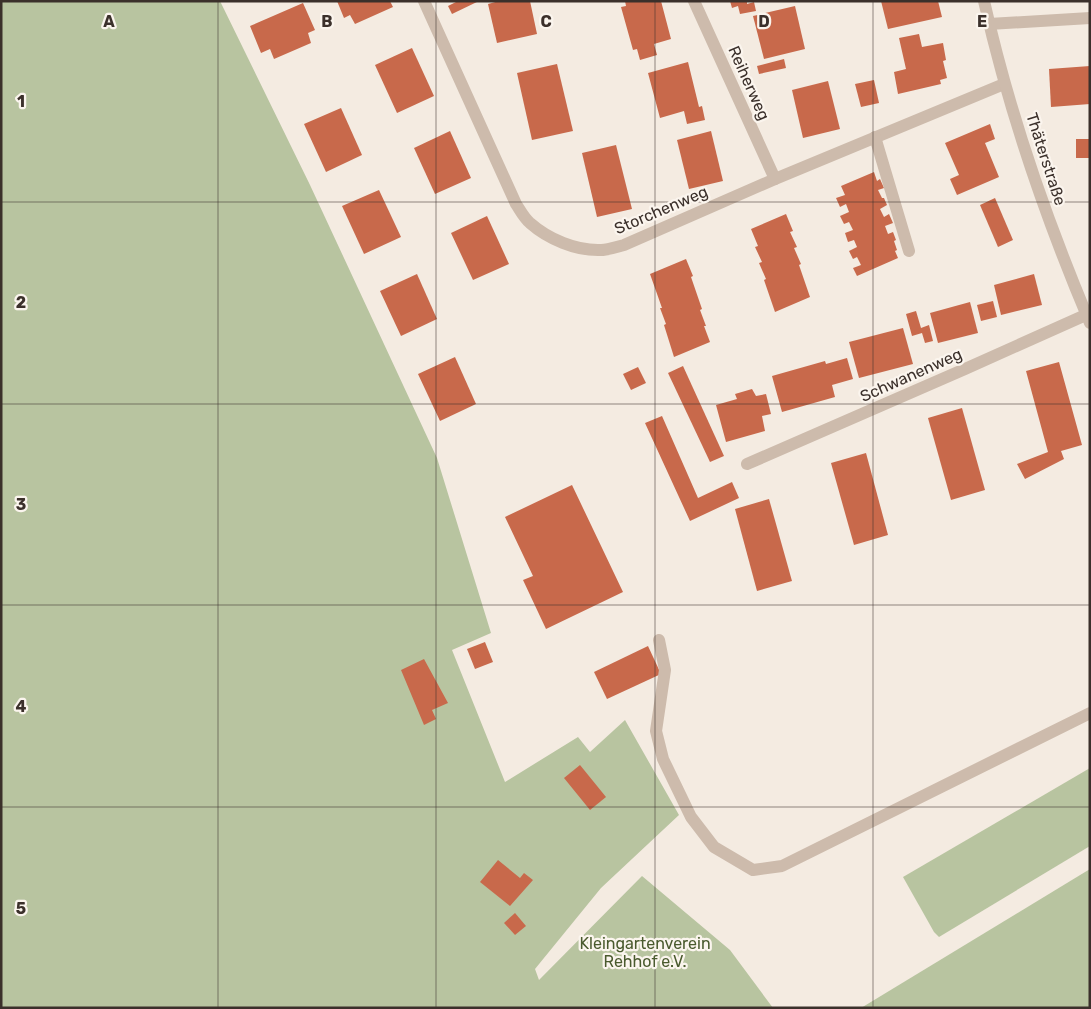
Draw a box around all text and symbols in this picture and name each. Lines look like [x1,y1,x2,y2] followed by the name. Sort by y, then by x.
[103,12,115,31] text: A
[321,12,333,31] text: B
[540,12,552,31] text: C
[758,12,770,31] text: D
[977,12,987,31] text: E
[724,43,774,123] street label: Reiherweg
[17,92,25,111] text: 1
[1022,110,1070,208] street label: Thäterstraße
[611,182,711,238] street label: Storchenweg
[16,293,26,312] text: 2
[857,344,965,406] street label: Schwanenweg
[16,495,26,514] text: 3
[16,697,27,716] text: 4
[16,899,26,918] text: 5
[579,934,711,971] park label: Kleingartenverein Rehhof e.V.

